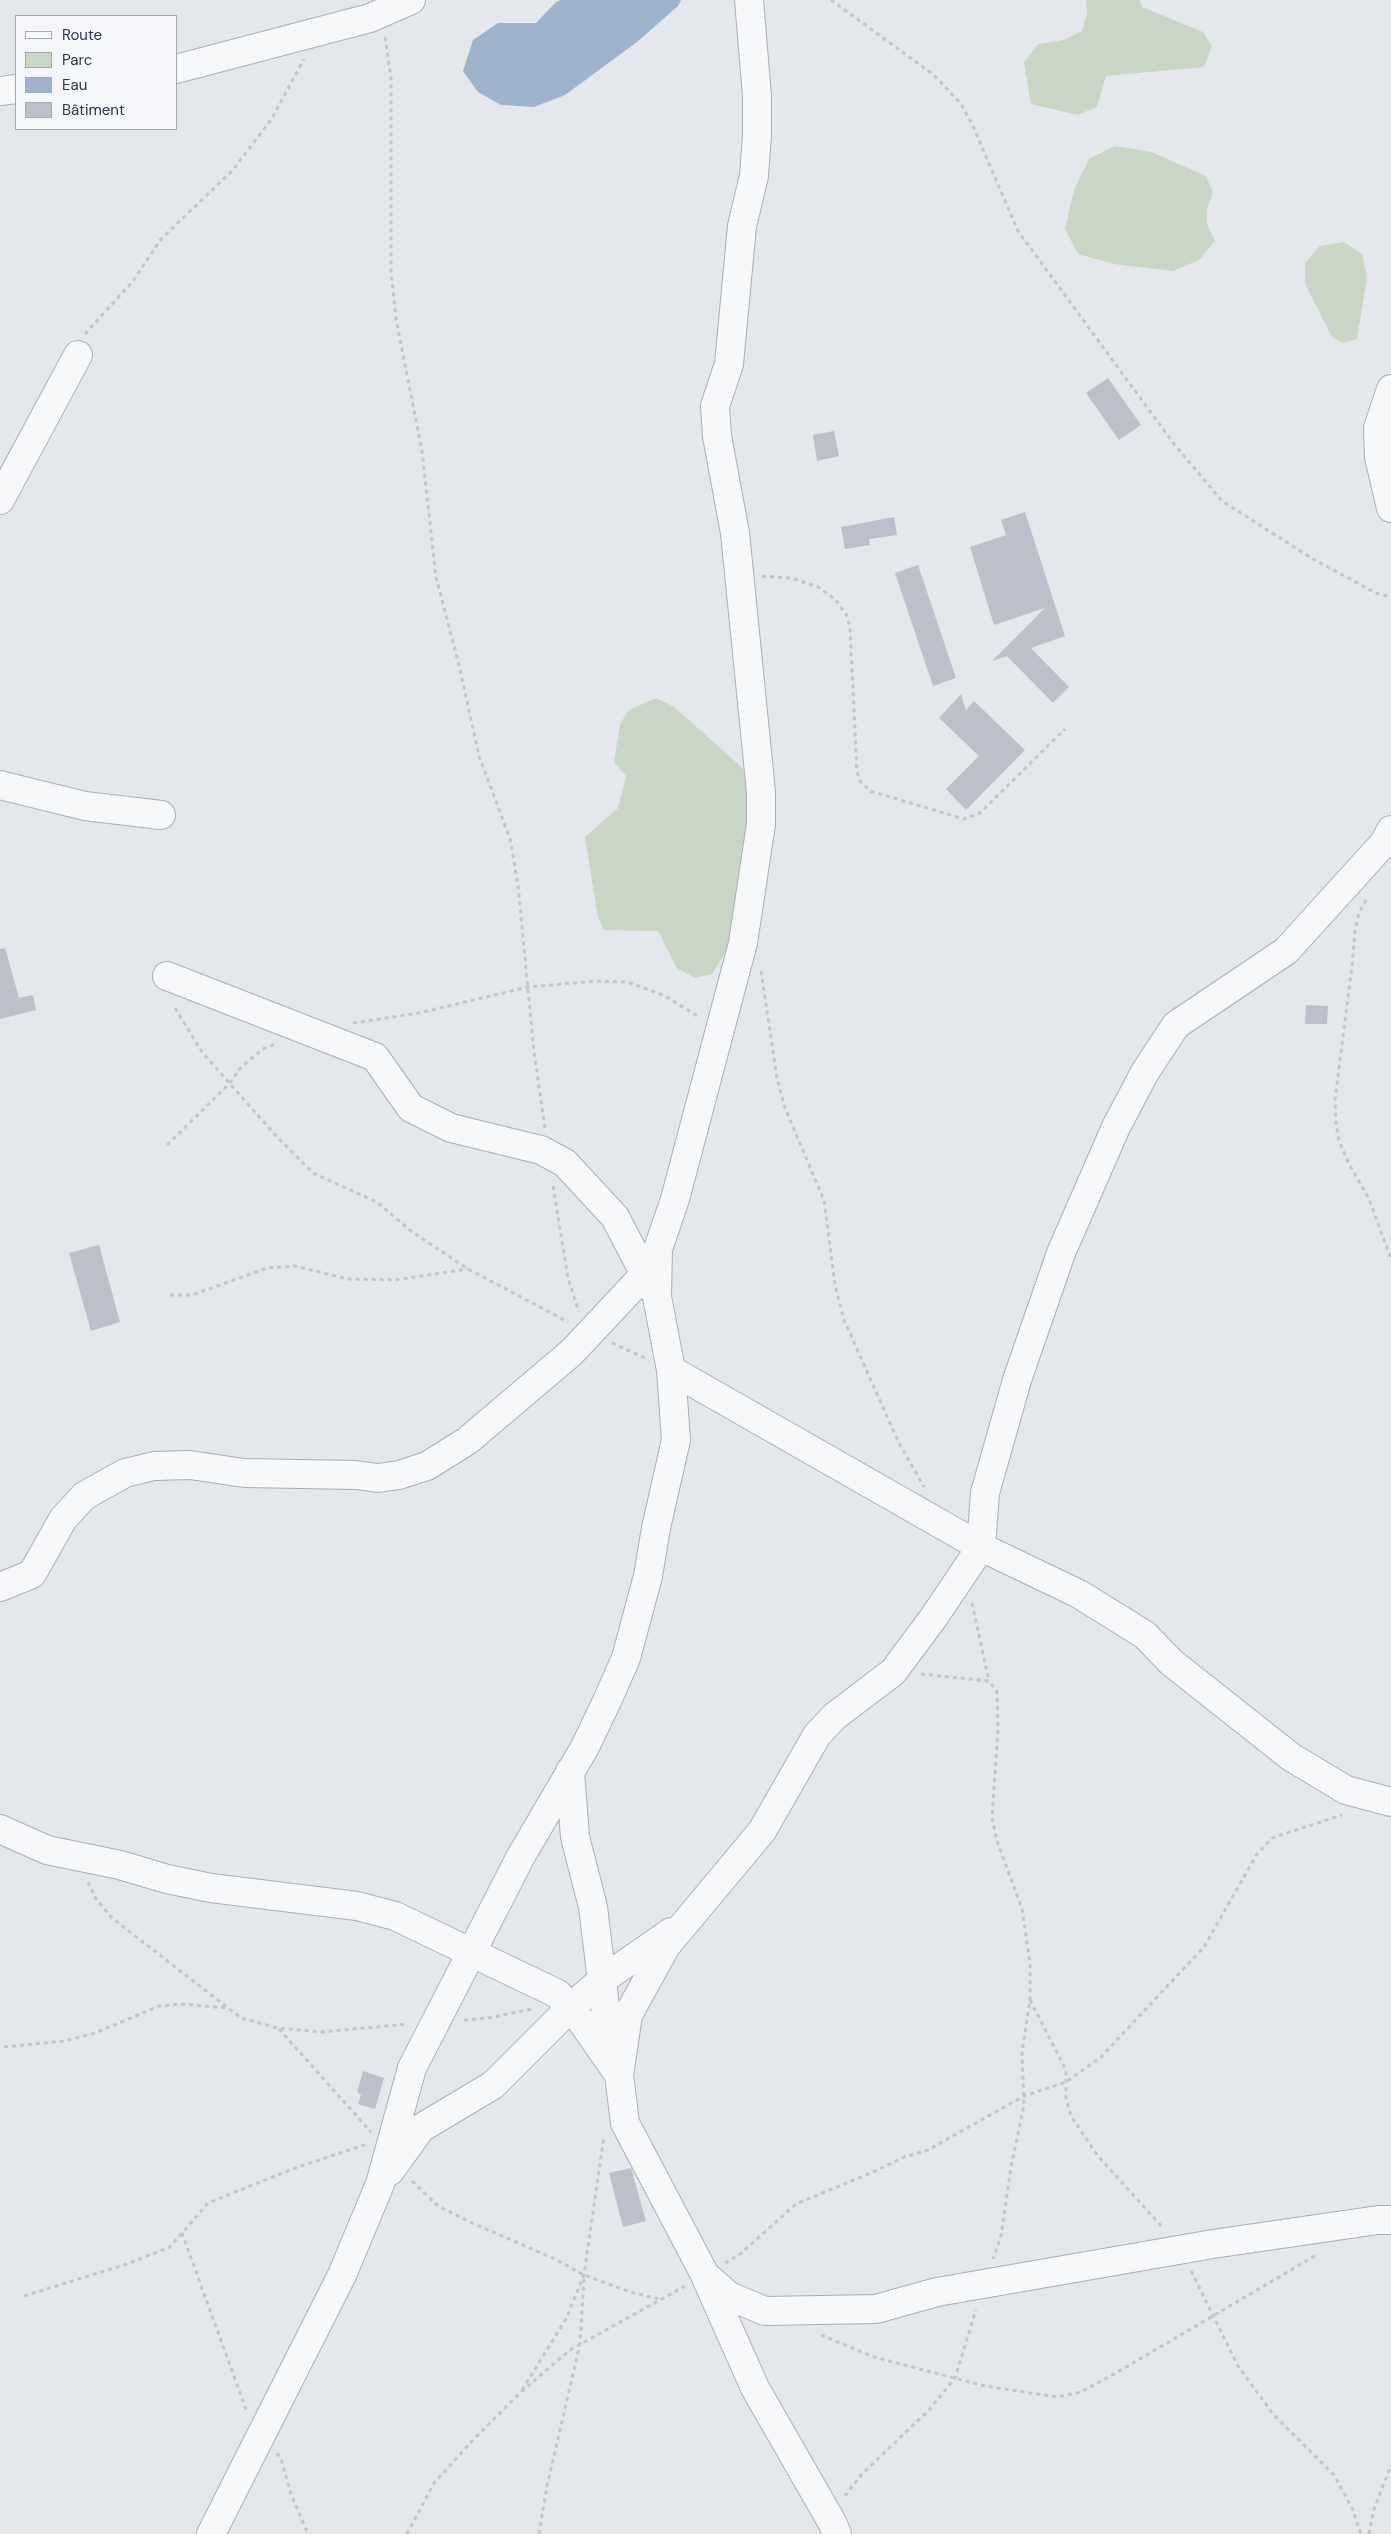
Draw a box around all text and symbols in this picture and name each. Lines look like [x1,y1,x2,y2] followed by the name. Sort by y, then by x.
[15,15,178,130] legend
[62,25,102,45] text: Route
[62,50,92,70] text: Parc
[62,75,87,95] text: Eau
[62,100,125,120] text: Bâtiment

